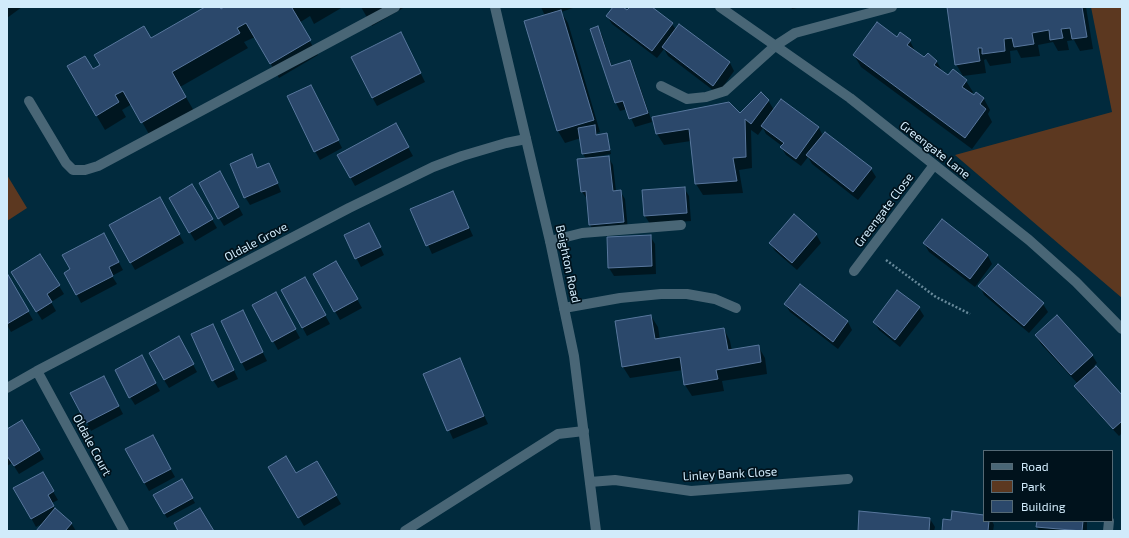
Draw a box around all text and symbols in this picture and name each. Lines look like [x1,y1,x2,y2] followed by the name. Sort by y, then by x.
[897,118,973,182] street label: Greengate Lane
[852,170,916,250] street label: Greengate Close
[222,219,290,265] street label: Oldale Grove
[553,224,583,304] street label: Beighton Road
[70,412,114,478] street label: Oldale Court
[983,450,1113,522] legend
[1021,459,1049,473] text: Road
[682,464,778,484] street label: Linley Bank Close
[1021,479,1046,493] text: Park
[1021,499,1065,513] text: Building

